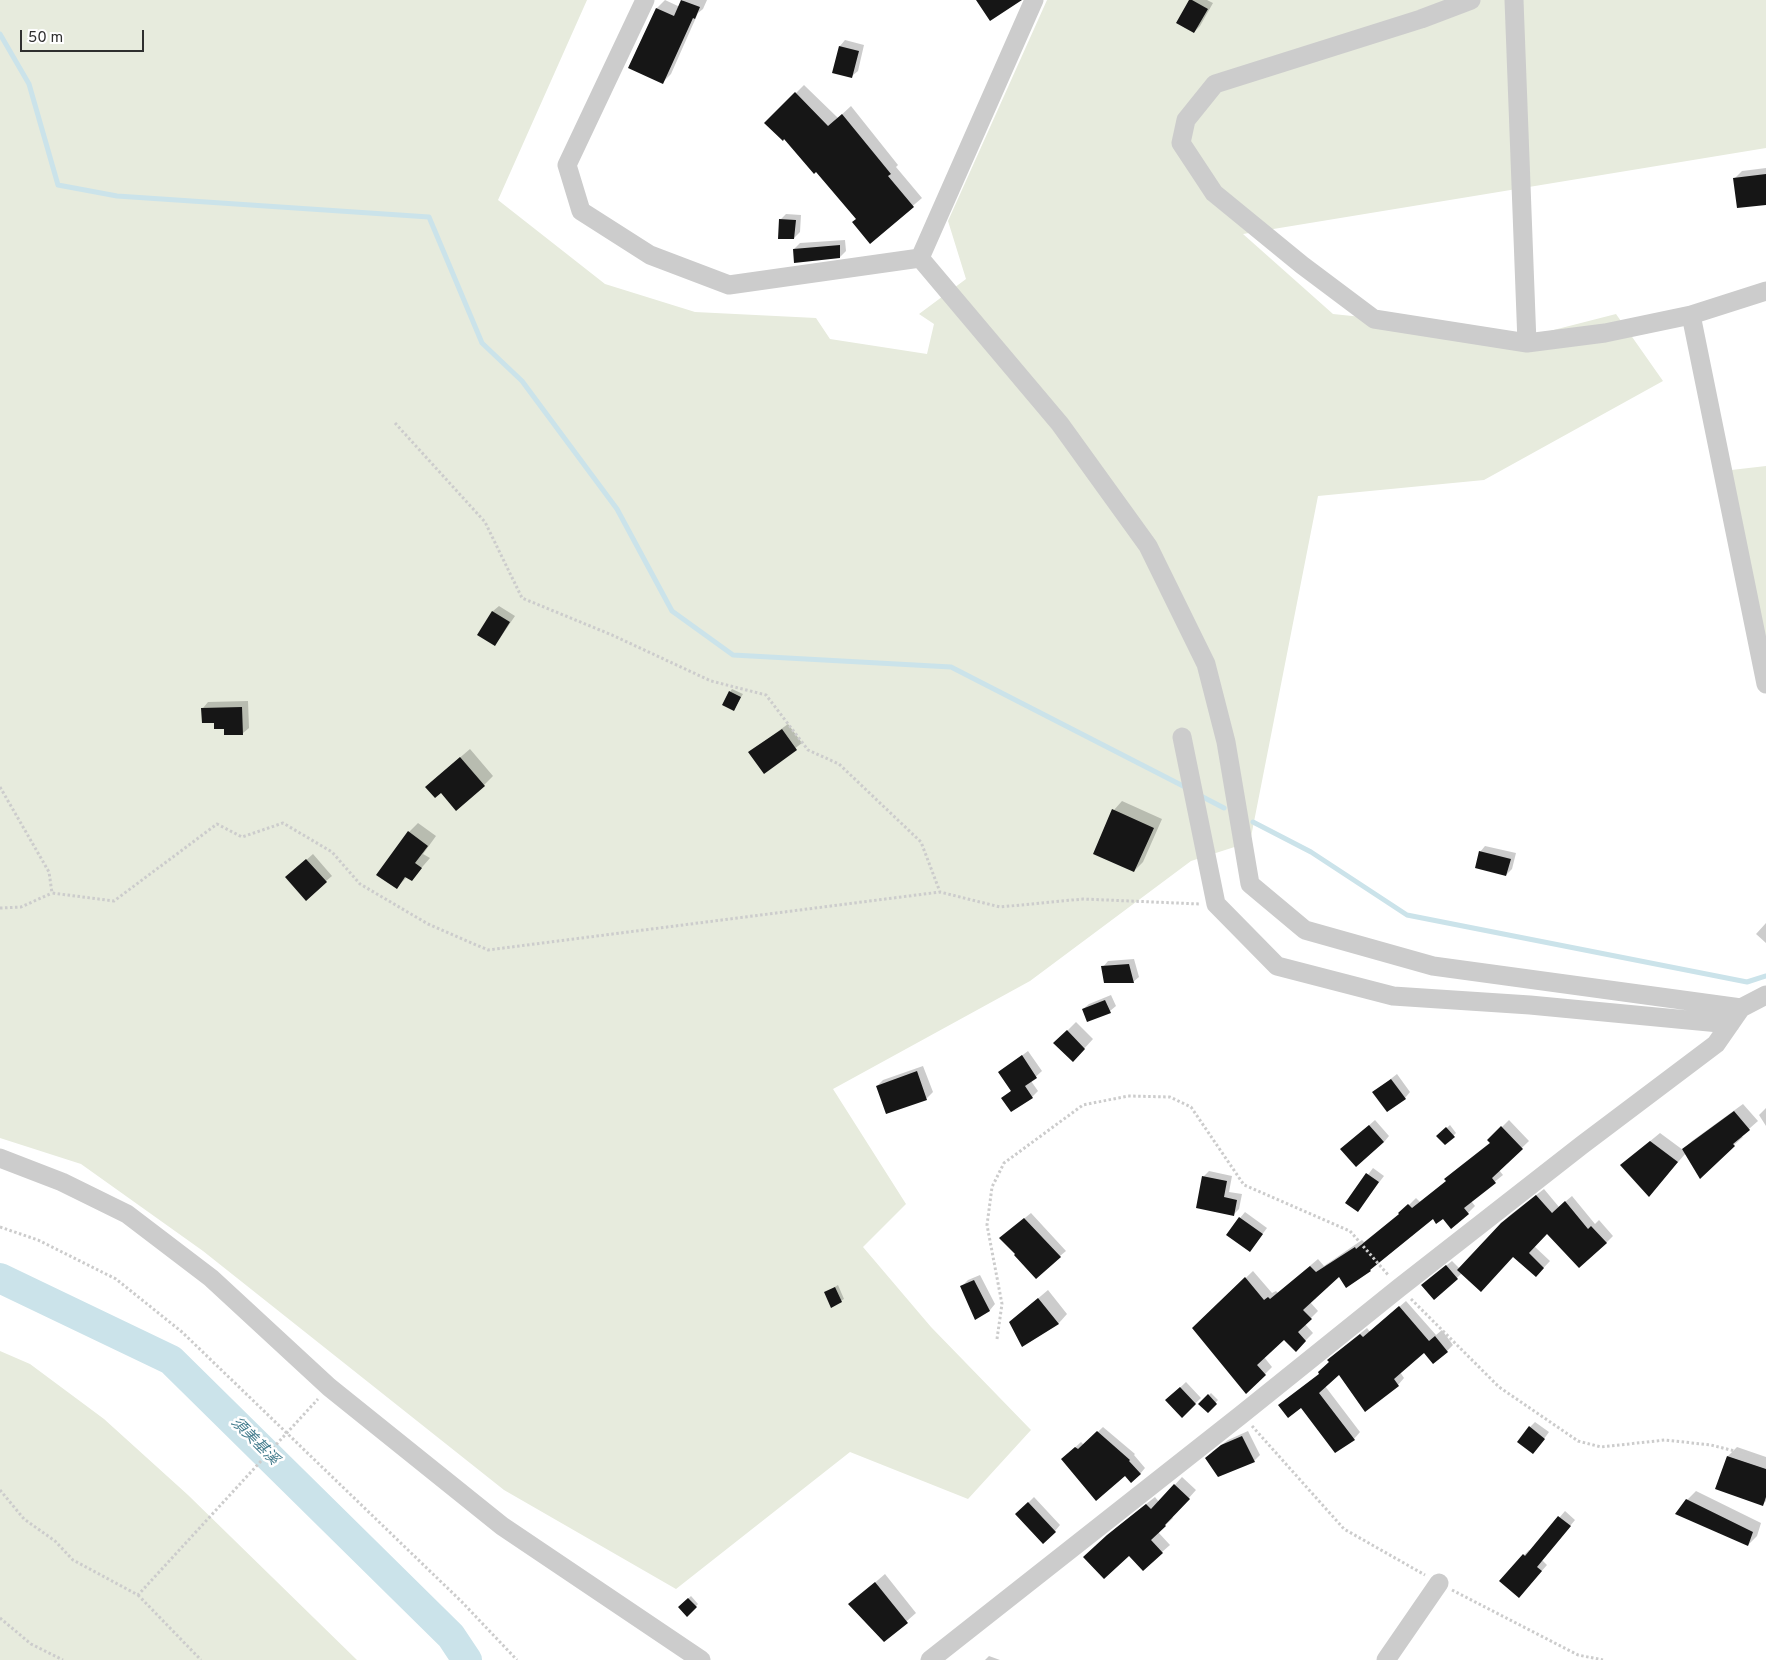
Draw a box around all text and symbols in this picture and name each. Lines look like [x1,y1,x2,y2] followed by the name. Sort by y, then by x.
[22,20,146,52] scale bar
[28,29,63,48] text: 50 m
[226,1414,282,1470] water label: 須美基溪

